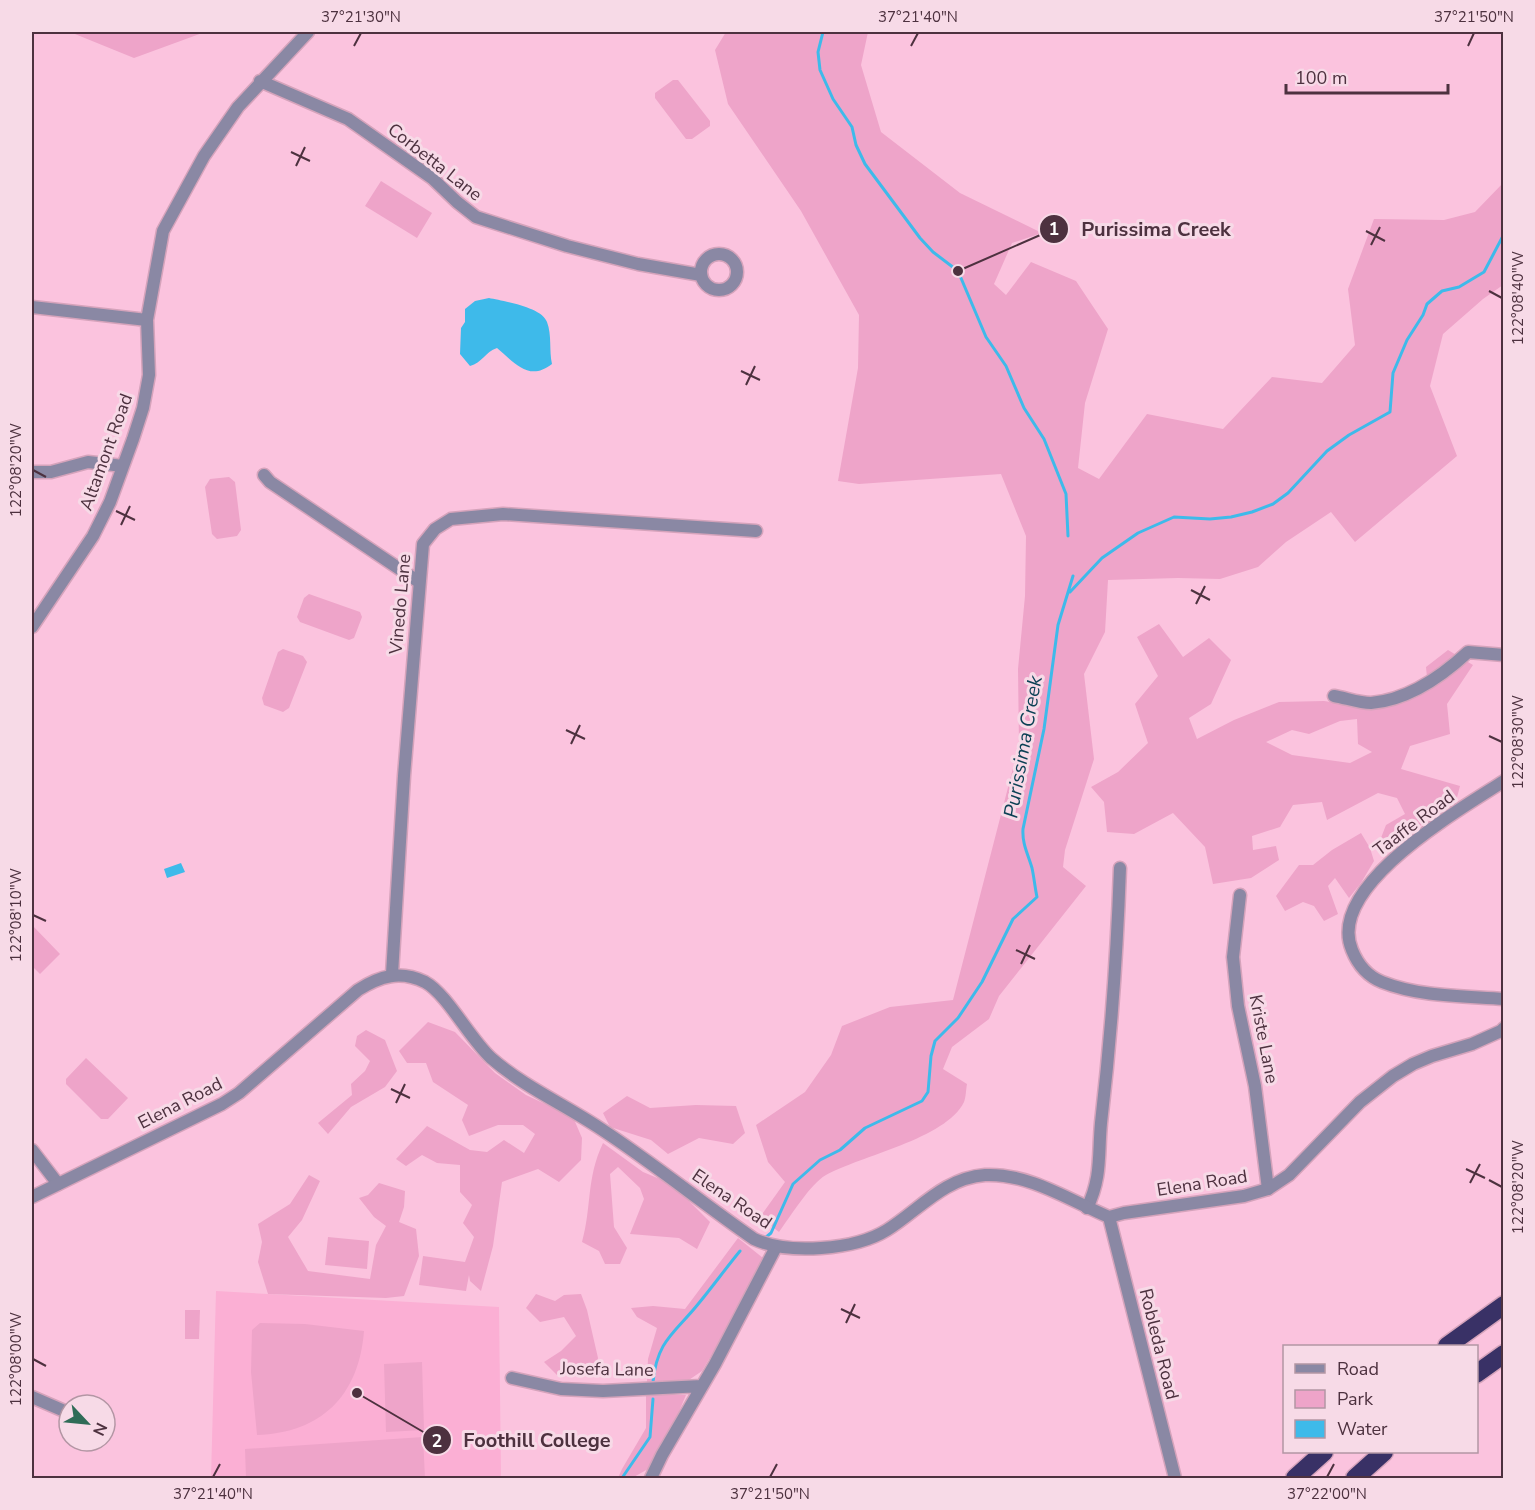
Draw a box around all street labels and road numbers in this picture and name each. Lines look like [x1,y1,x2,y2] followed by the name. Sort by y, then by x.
[383,118,487,206] street label: Corbetta Lane
[74,390,138,514] street label: Altamont Road
[384,553,416,656] street label: Vinedo Lane
[1368,785,1460,861] street label: Taaffe Road
[1244,993,1284,1085] street label: Kriste Lane
[134,1072,226,1134] street label: Elena Road
[687,1163,777,1235] street label: Elena Road
[1155,1164,1249,1202] street label: Elena Road
[1134,1286,1184,1402] street label: Robleda Road
[559,1356,654,1382] street label: Josefa Lane

